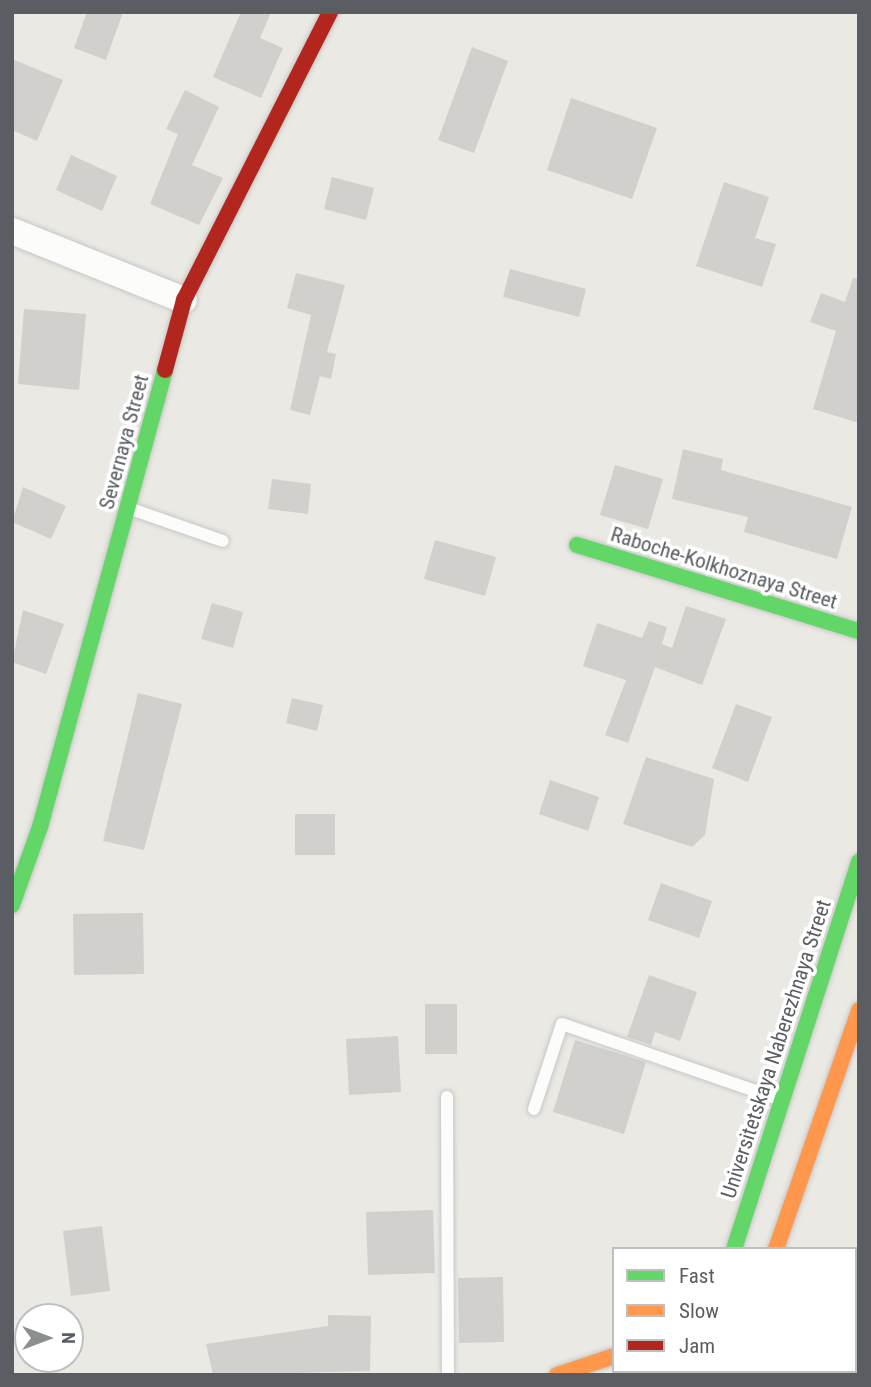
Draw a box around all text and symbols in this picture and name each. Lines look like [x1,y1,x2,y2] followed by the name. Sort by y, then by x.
[94,372,154,512] street label: Severnaya Street
[608,522,840,614] street label: Raboche-Kolkhoznaya Street
[716,897,836,1201] street label: Universitetskaya Naberezhnaya Street
[612,1247,857,1373] legend
[679,1264,715,1288] text: Fast
[679,1299,719,1323] text: Slow
[14,1303,84,1373] north arrow
[57,1332,80,1344] text: N
[679,1334,715,1358] text: Jam

